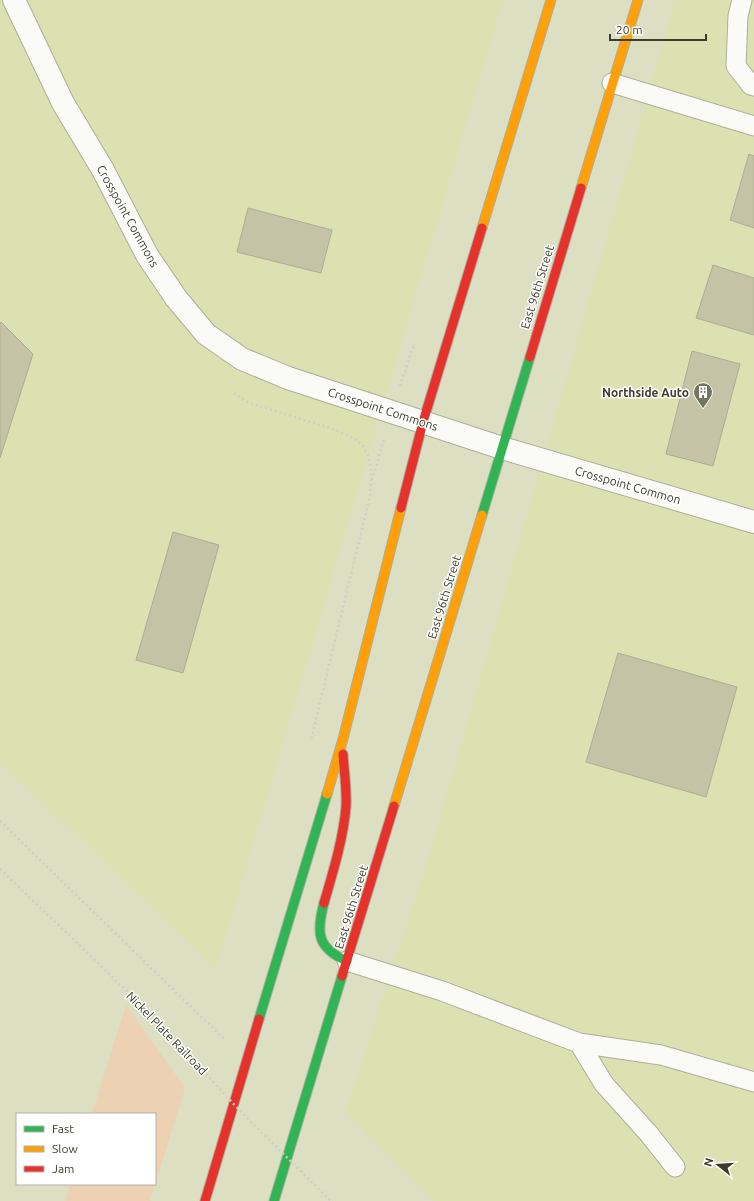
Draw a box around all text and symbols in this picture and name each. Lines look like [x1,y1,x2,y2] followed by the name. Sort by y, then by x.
[610,16,706,42] scale bar
[616,23,643,36] text: 20 m
[94,163,162,269] street label: Crosspoint Commons
[518,243,556,330] street label: East 96th Street
[692,381,714,409] building icon: Northside Auto
[326,385,440,433] street label: Crosspoint Commons
[602,386,689,399] place label: Northside Auto
[574,464,682,506] street label: Crosspoint Common
[425,553,463,640] street label: East 96th Street
[332,863,370,950] street label: East 96th Street
[124,989,210,1077] street label: Nickel Plate Railroad
[16,1113,156,1185] legend
[52,1122,74,1135] text: Fast
[52,1142,78,1155] text: Slow
[698,1145,738,1185] north arrow
[701,1156,715,1168] text: N
[52,1162,74,1175] text: Jam

